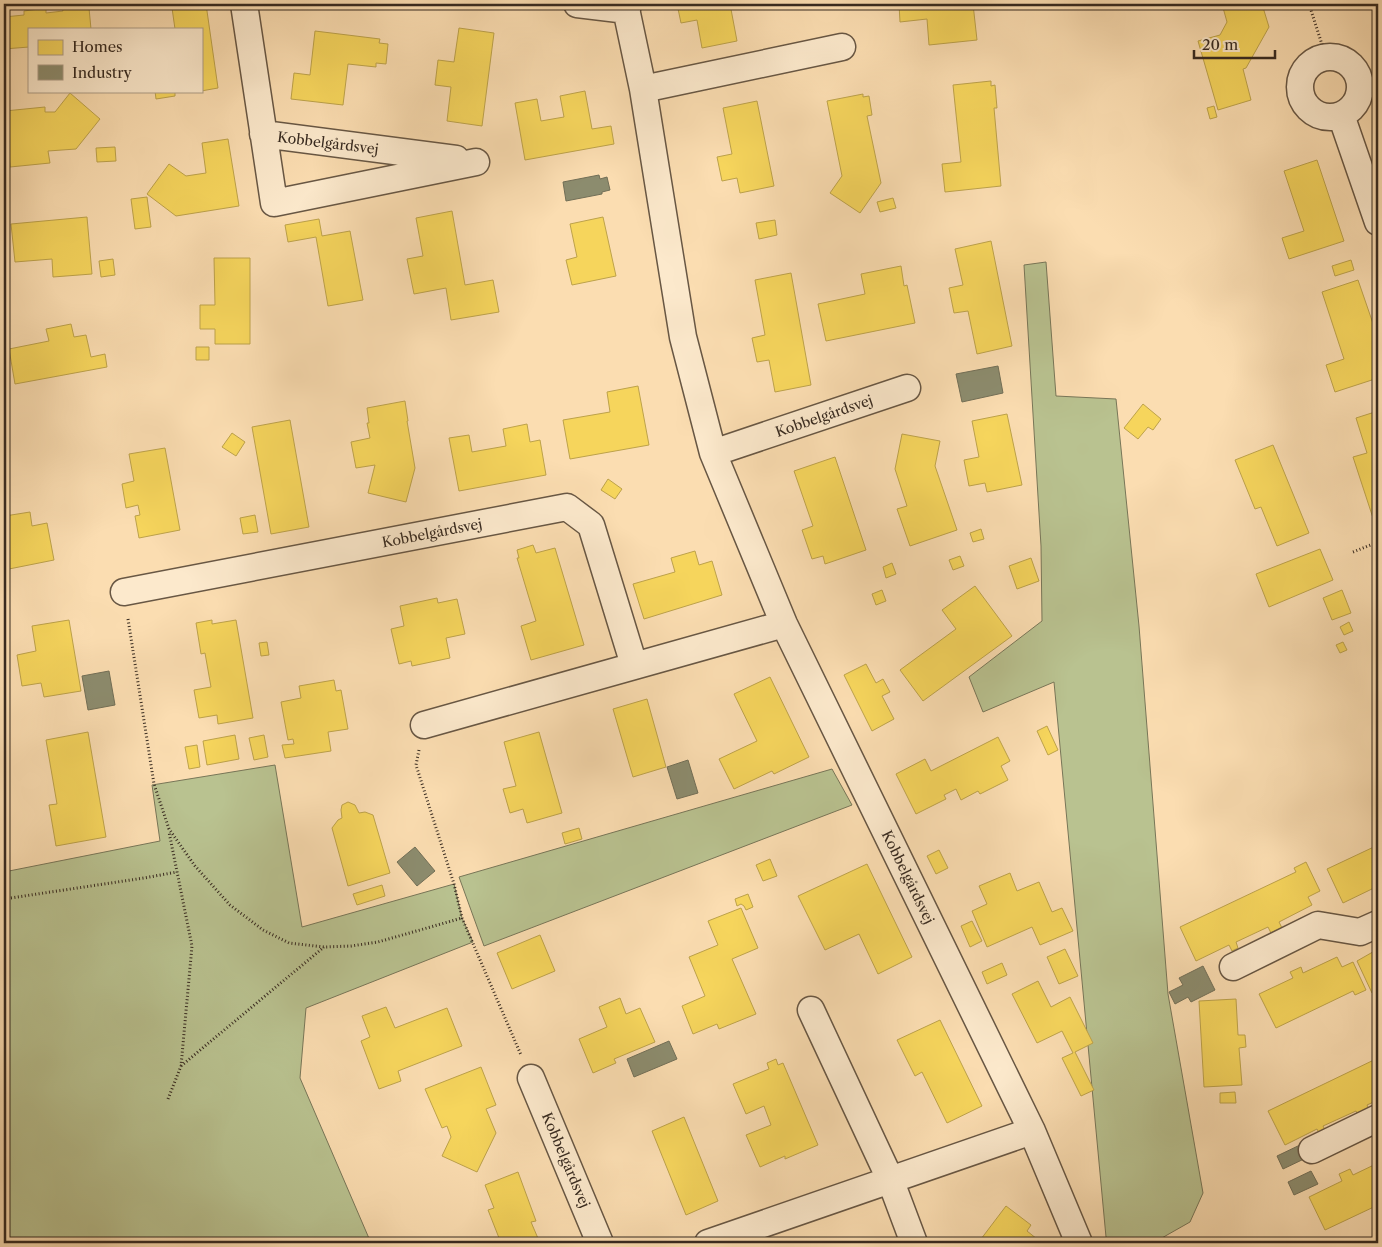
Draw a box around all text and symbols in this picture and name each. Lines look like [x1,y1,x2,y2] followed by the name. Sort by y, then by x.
[28,28,202,92] legend
[1194,28,1276,60] scale bar
[1202,35,1238,54] text: 20 m
[72,37,123,56] text: Homes
[72,63,132,82] text: Industry
[276,128,380,158] street label: Kobbelgårdsvej
[773,391,875,441] street label: Kobbelgårdsvej
[380,514,484,552] street label: Kobbelgårdsvej
[878,827,938,927] street label: Kobbelgårdsvej
[538,1110,594,1210] street label: Kobbelgårdsvej

